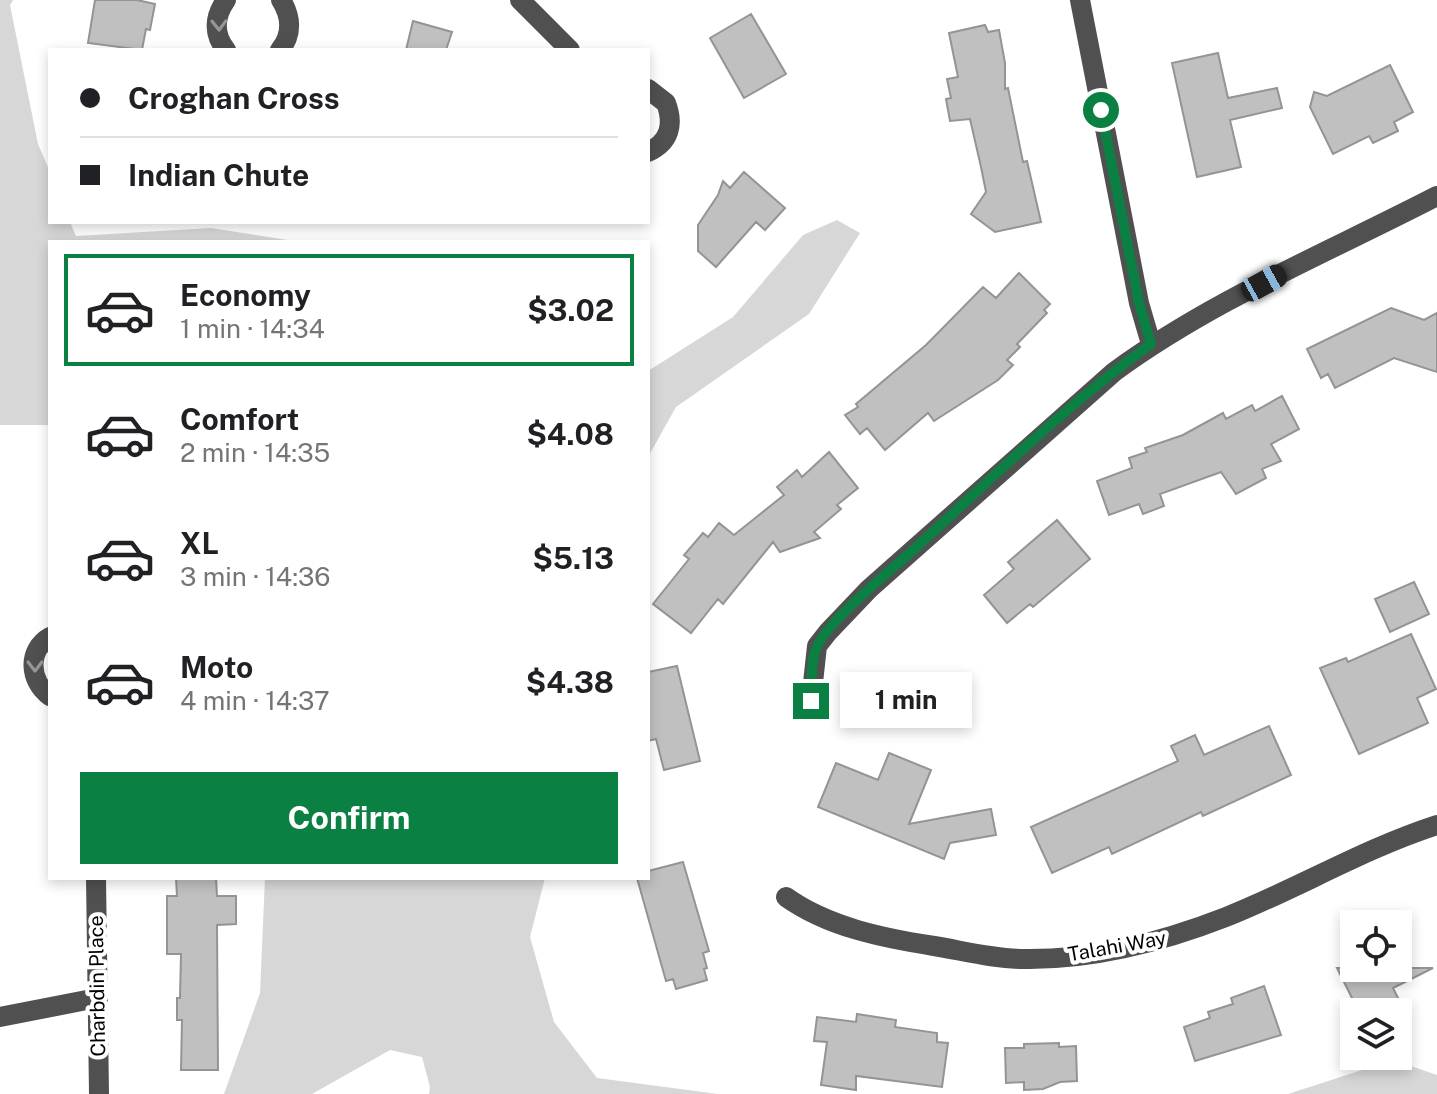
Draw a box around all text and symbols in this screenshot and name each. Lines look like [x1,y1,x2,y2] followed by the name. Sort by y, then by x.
[210,19,227,32] one-way arrow
[128,80,340,116] text: Croghan Cross
[1083,92,1119,128] route start
[128,157,309,193] text: Indian Chute
[1237,261,1291,305] car
[84,274,156,346] icon: car
[180,277,311,313] text: Economy
[527,292,614,328] text: $3.02
[180,313,325,344] text: 1 min · 14:34
[84,398,156,470] icon: car
[180,401,299,437] text: Comfort
[526,416,614,452] text: $4.08
[180,437,330,468] text: 2 min · 14:35
[84,522,156,594] icon: car
[180,525,219,561] text: XL
[532,540,614,576] text: $5.13
[180,561,330,592] text: 3 min · 14:36
[84,646,156,718] icon: car
[180,649,253,685] text: Moto
[26,660,44,673] one-way arrow
[526,664,614,700] text: $4.38
[839,673,971,729] callout: 1 min
[793,683,829,719] route end
[875,684,937,715] text: 1 min
[180,685,330,716] text: 4 min · 14:37
[80,772,618,864] button: Confirm
[1340,910,1412,1070] map controls
[1340,910,1412,982] button: locate
[84,915,110,1057] street label: Charbdin Place
[1066,926,1168,966] street label: Talahi Way
[1340,998,1412,1070] button: layers

